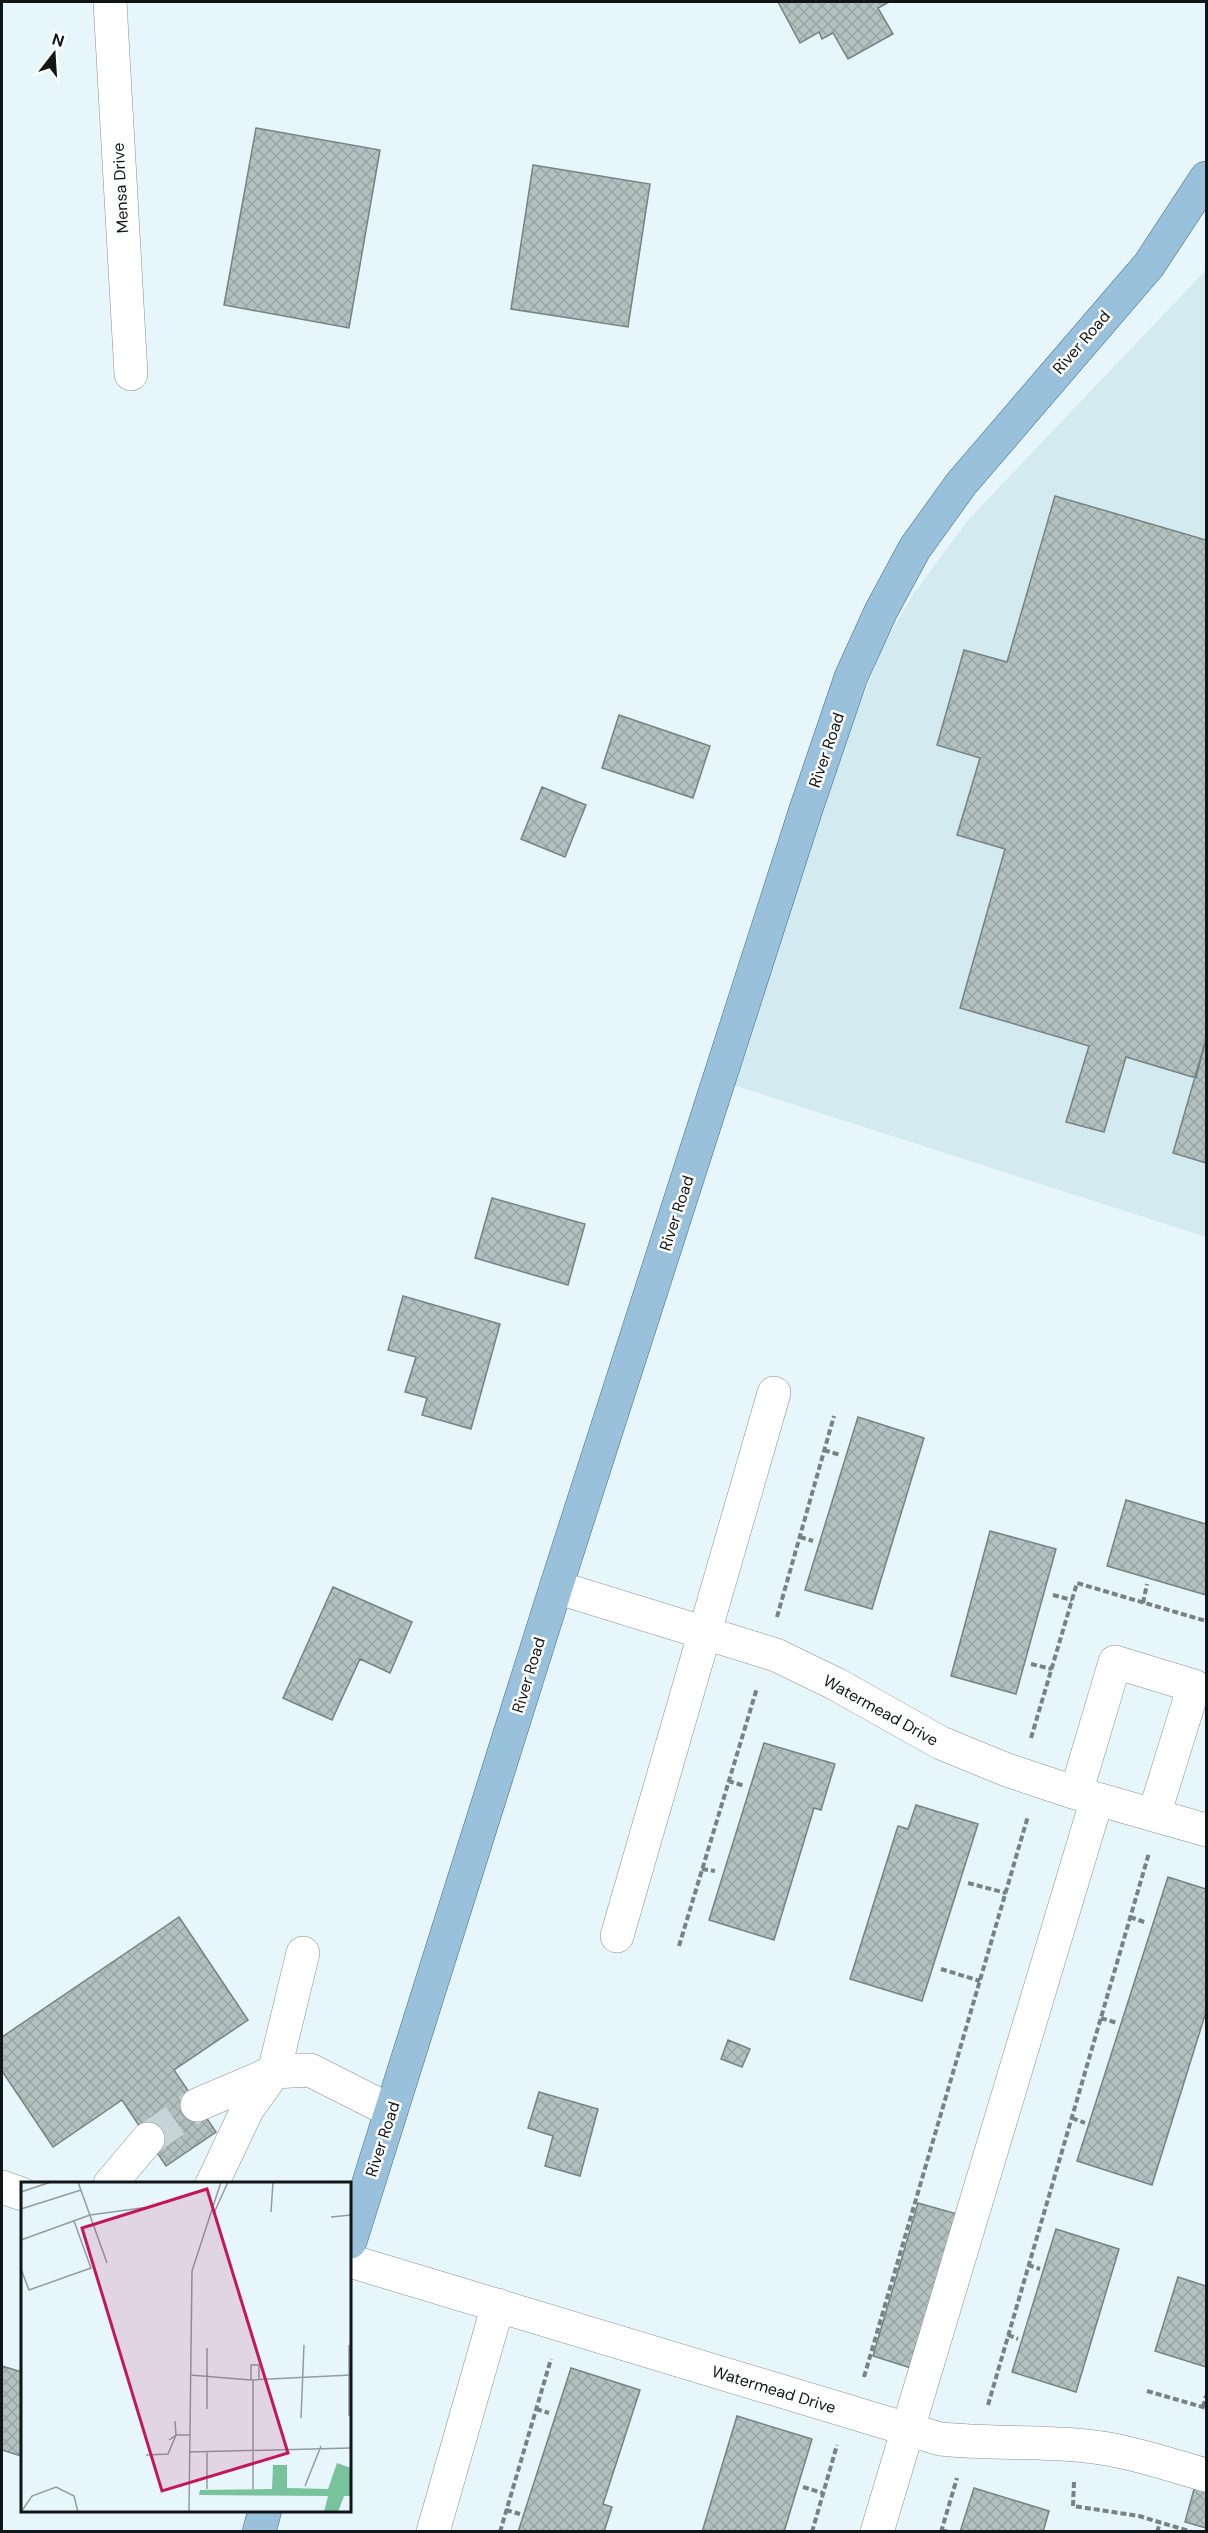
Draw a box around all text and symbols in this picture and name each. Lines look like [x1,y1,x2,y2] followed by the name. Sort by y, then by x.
[24,24,84,84] north arrow
[50,28,67,52] text: N
[108,142,133,234] street label: Mensa Drive
[1048,306,1115,379] street label: River Road
[804,710,849,790] street label: River Road
[654,1173,698,1253] street label: River Road
[507,1635,550,1715] street label: River Road
[819,1670,942,1751] street label: Watermead Drive
[360,2099,404,2179] street label: River Road
[21,2182,351,2512] inset map
[709,2361,838,2418] street label: Watermead Drive

